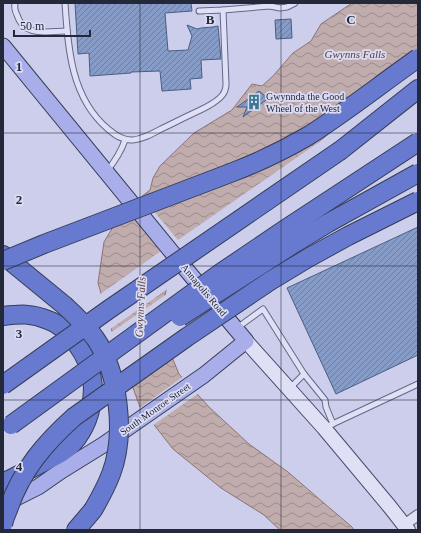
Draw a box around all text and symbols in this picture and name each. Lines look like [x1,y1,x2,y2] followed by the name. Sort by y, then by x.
[14,12,90,38] scale bar
[206,12,215,27] text: B
[346,12,356,27] text: C
[20,19,45,33] text: 50 m
[325,48,385,60] water label: Gwynns Falls
[16,59,22,74] text: 1
[266,91,344,114] place label: Gwynnda the Good Wheel of the West
[245,93,263,111] building icon: Gwynnda the Good Wheel of the West
[16,192,22,207] text: 2
[179,262,229,318] street label: Annapolis Road
[132,276,148,338] water label: Gwynns Falls
[16,326,23,341] text: 3
[118,380,192,437] street label: South Monroe Street
[16,459,23,474] text: 4

